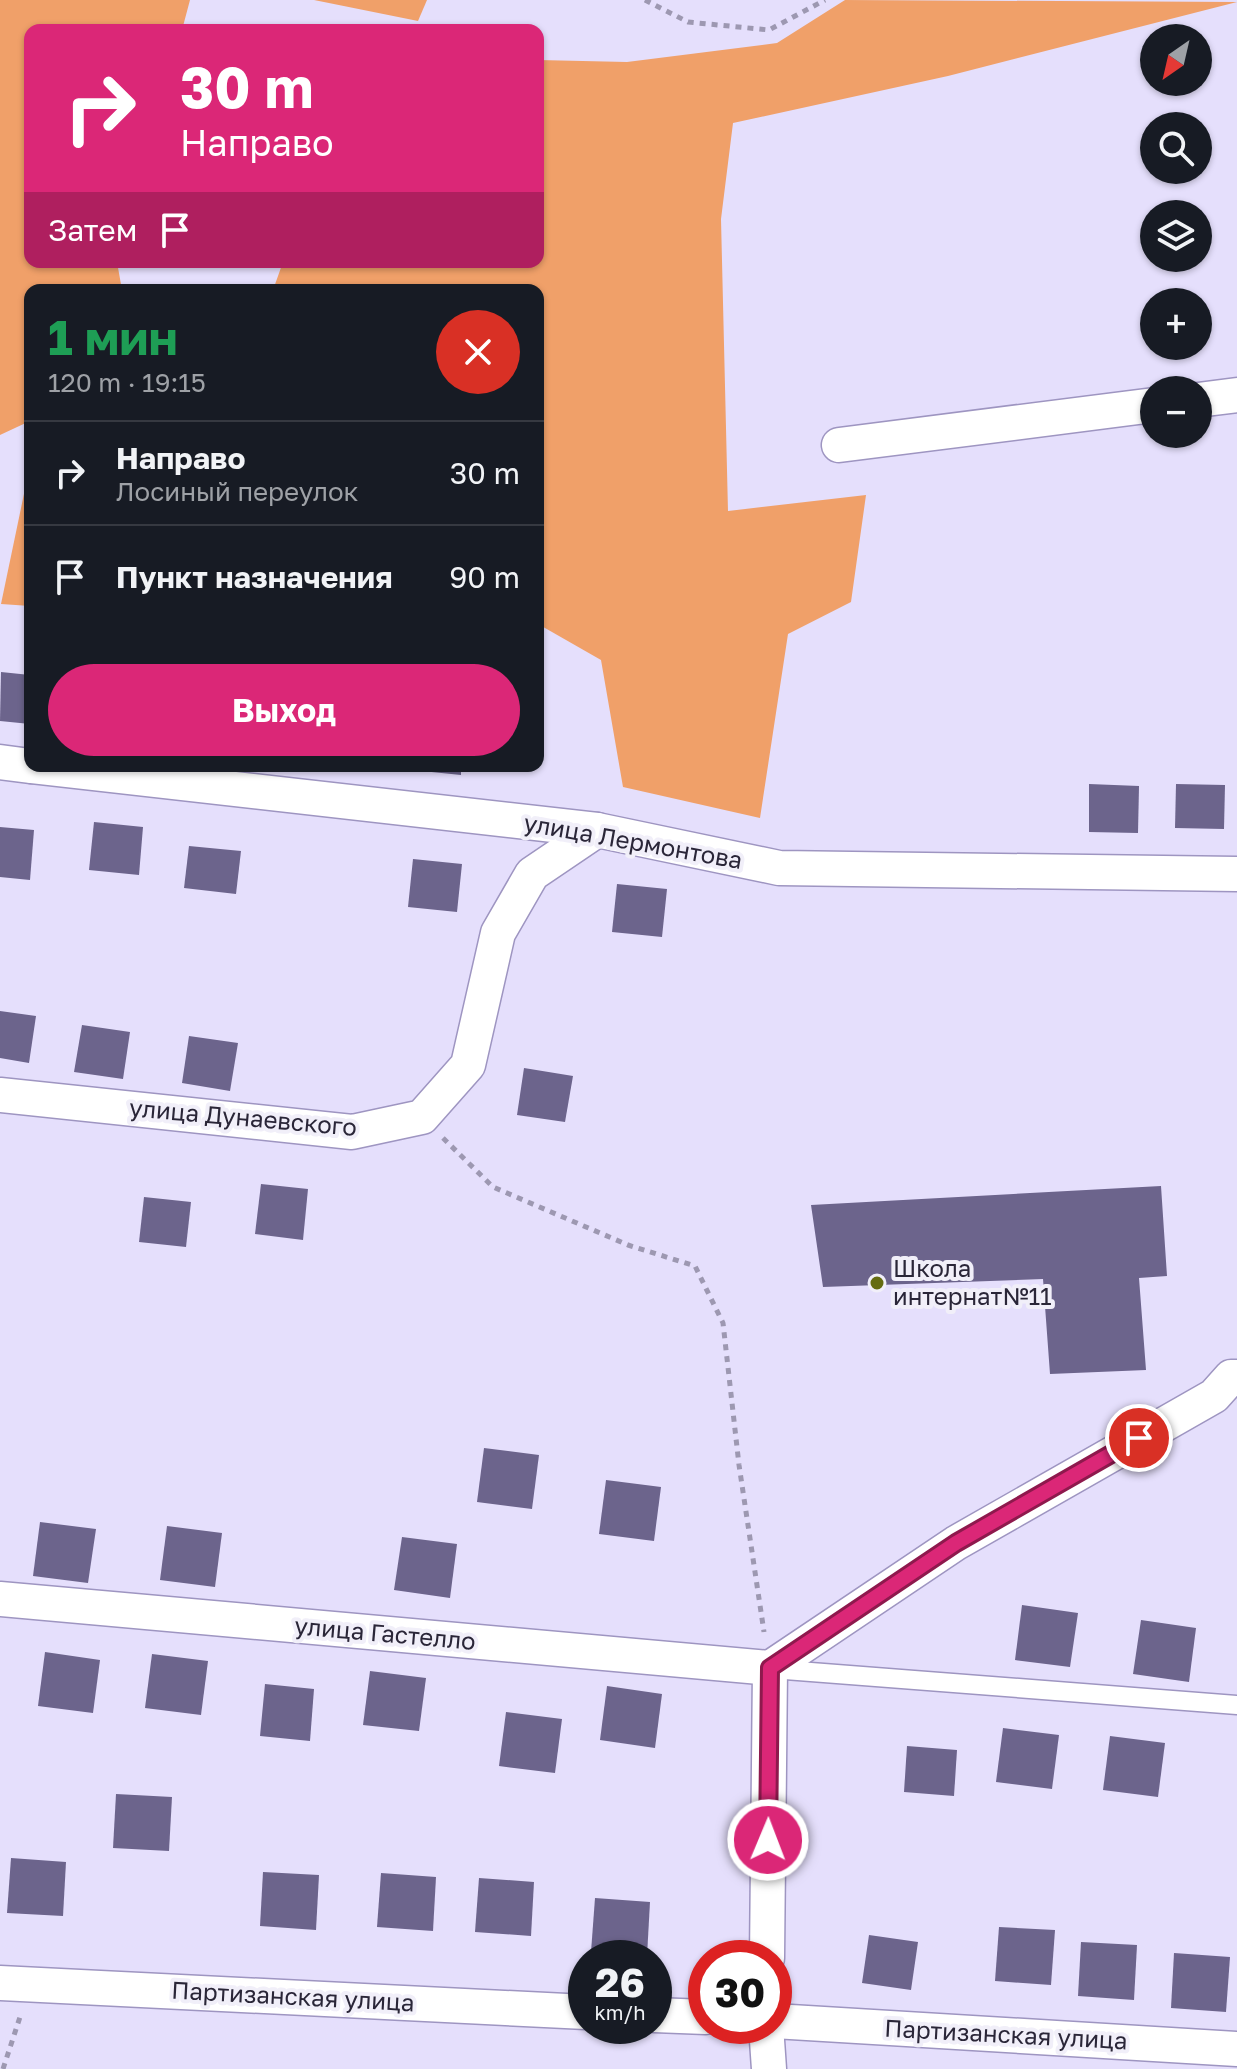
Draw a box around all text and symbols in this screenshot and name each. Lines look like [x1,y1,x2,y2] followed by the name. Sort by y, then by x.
[1140,24,1212,96] north arrow
[1140,24,1212,448] map controls
[180,53,314,120] text: 30 m
[48,56,152,160] icon: right
[1140,112,1212,184] button: search
[180,121,334,164] text: Направо
[1140,200,1212,272] button: layers
[153,208,197,252] icon: arrive
[48,212,137,248] text: Затем
[1140,288,1212,360] button: +
[48,308,178,366] text: 1 мин
[436,310,520,394] button: close
[48,367,206,398] text: 120 m · 19:15
[1140,376,1212,448] button: −
[116,440,245,476] text: Направо
[48,451,92,495] icon: right
[450,455,520,491] text: 30 m
[116,476,358,507] text: Лосиный переулок
[48,555,92,599] icon: arrive
[116,559,393,595] text: Пункт назначения
[449,559,520,595] text: 90 m
[48,664,520,756] button: Выход
[522,807,745,874] street label: улица Лермонтова
[128,1092,358,1141] street label: улица Дунаевского
[893,1253,1052,1310] place label: Школа интернат№11
[868,1274,886,1292] marker: Школа интернат№11
[1105,1404,1173,1472] pin
[1117,1416,1161,1460] icon: arrive
[293,1610,477,1655] street label: улица Гастелло
[726,1798,810,1882] position arrow
[688,1940,792,2044] speed limit sign: 30
[595,1958,645,2006] text: 26
[171,1975,415,2016] street label: Партизанская улица
[595,2000,645,2024] text: km/h
[884,2013,1128,2054] street label: Партизанская улица

